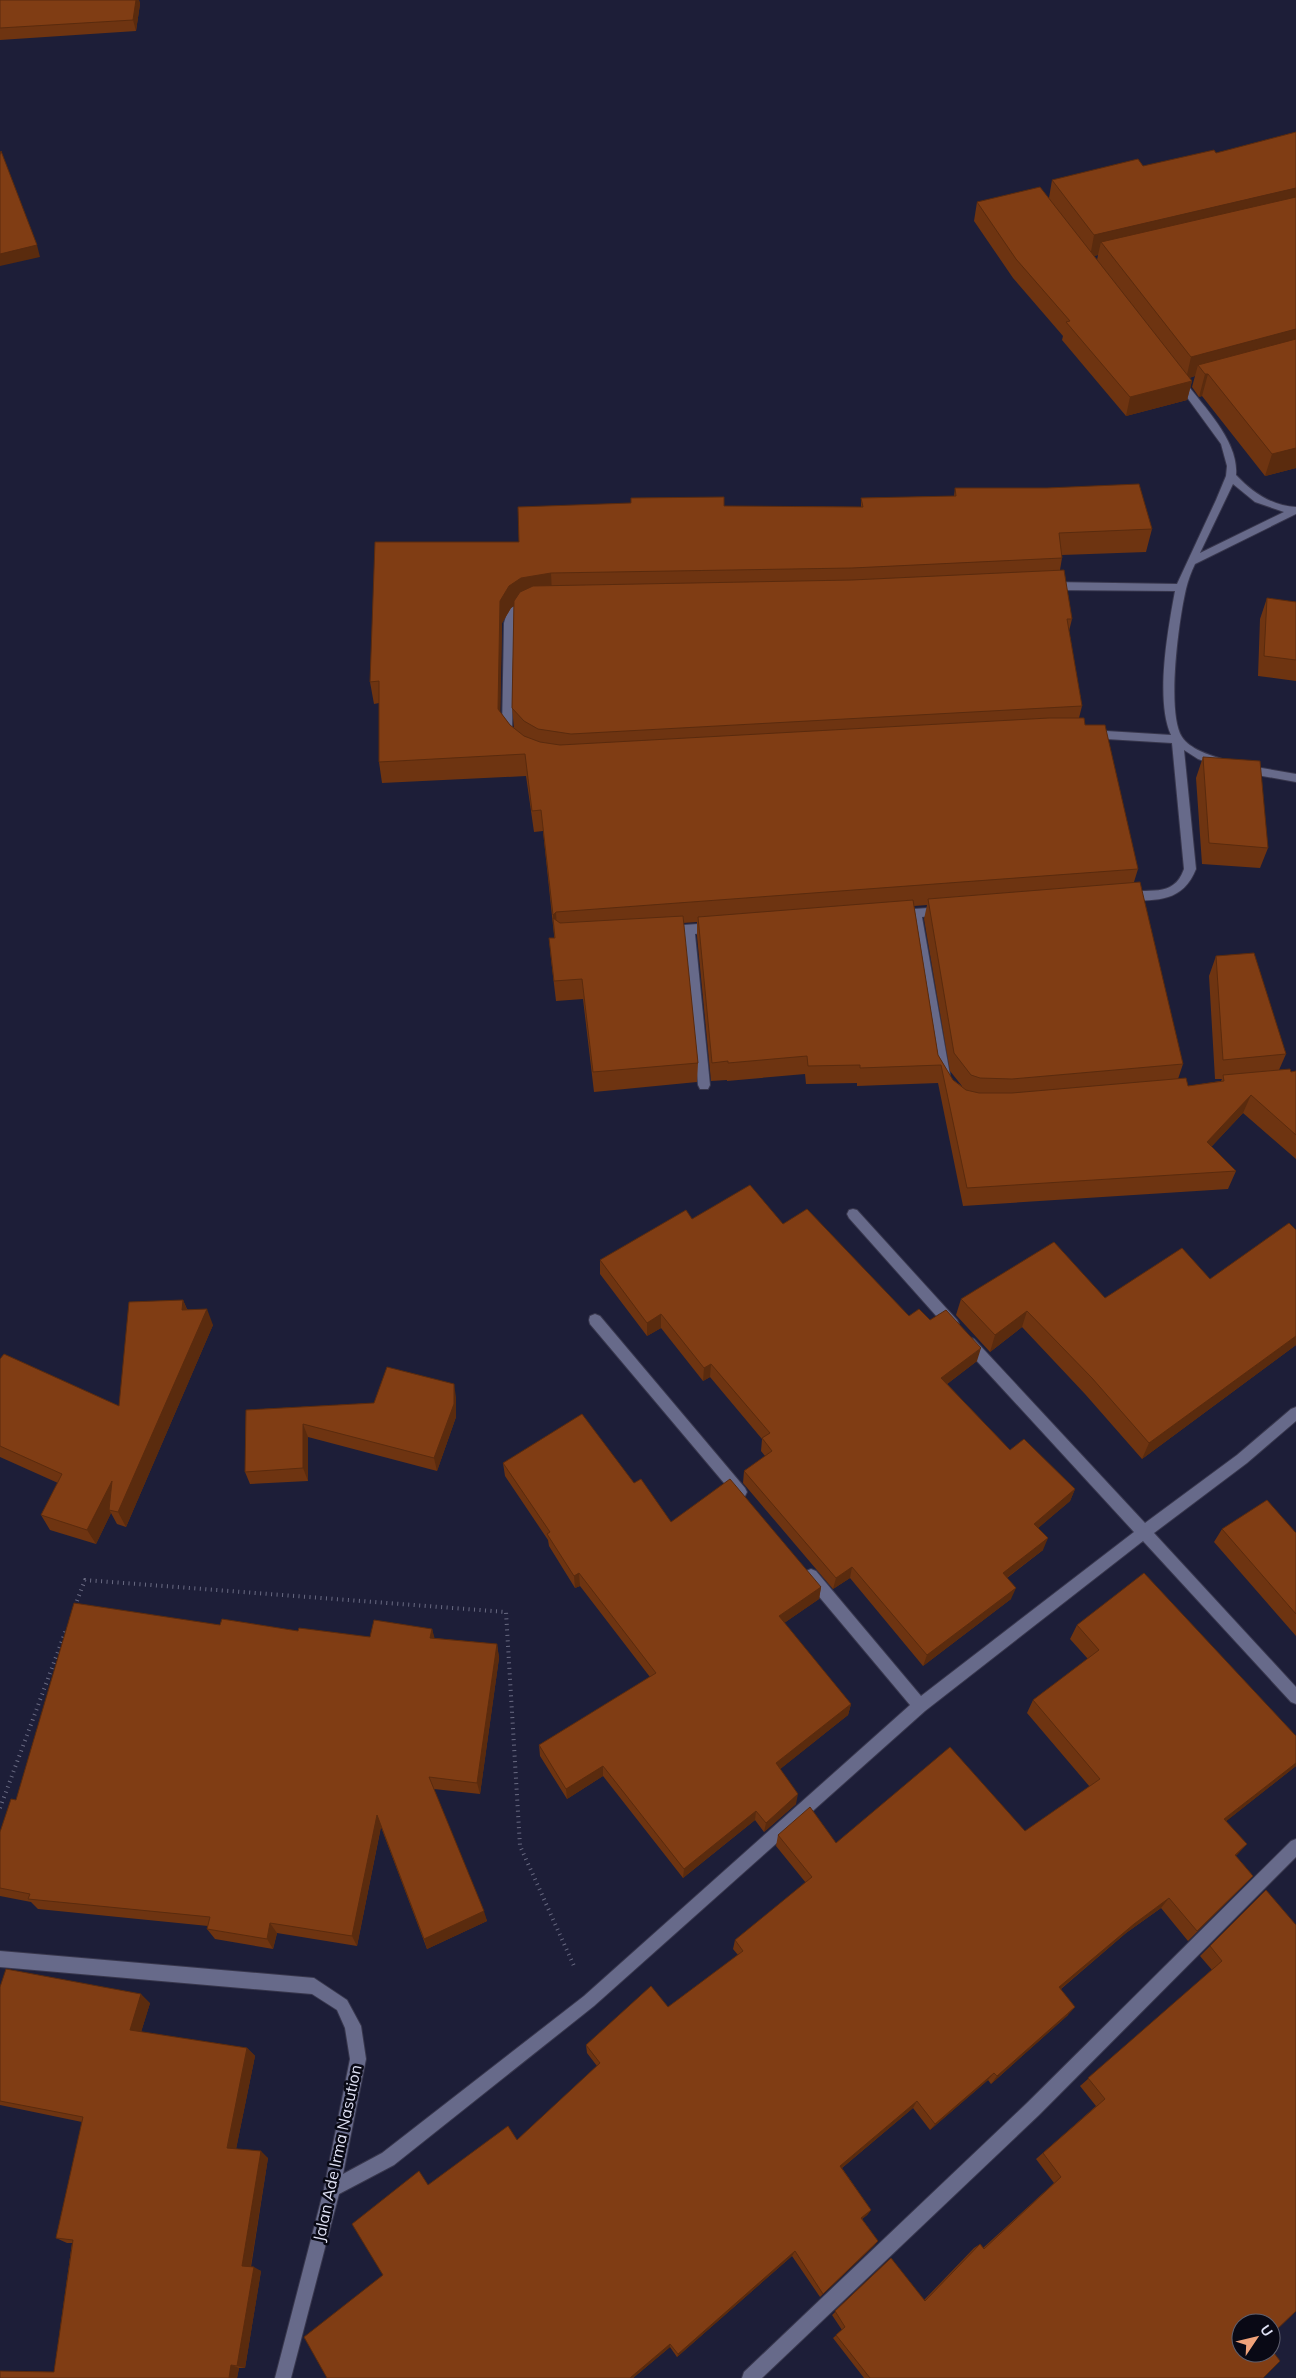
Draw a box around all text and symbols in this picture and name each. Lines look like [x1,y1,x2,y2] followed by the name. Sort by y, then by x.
[308,2063,366,2243] street label: Jalan Ade Irma Nasution
[1231,2313,1281,2363] north arrow
[1256,2321,1277,2340] text: U

